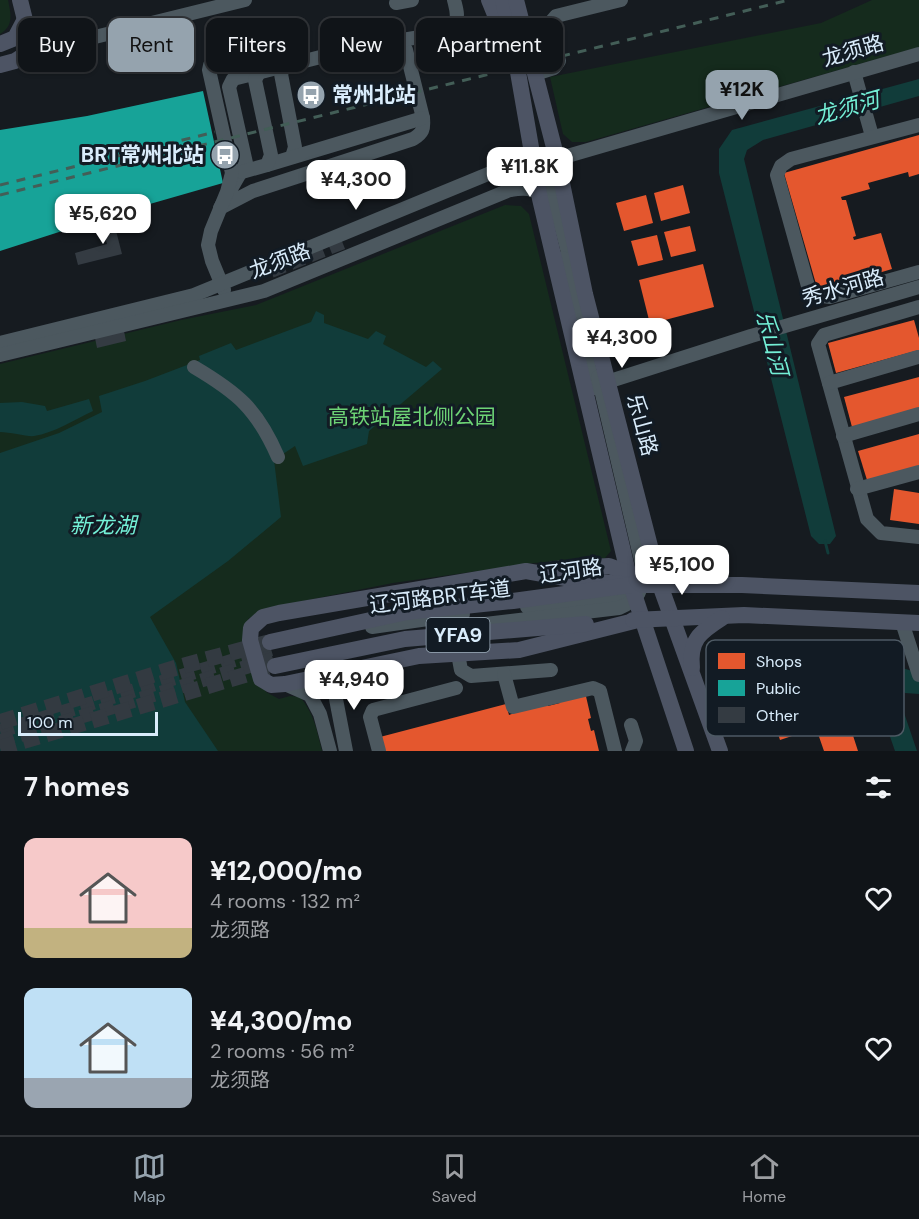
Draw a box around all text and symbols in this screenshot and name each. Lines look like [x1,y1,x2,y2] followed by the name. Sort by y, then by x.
[18,18,96,72] chip: Buy
[108,18,194,72] chip: Rent
[206,18,308,72] chip: Filters
[320,18,404,72] chip: New
[416,18,563,72] chip: Apartment
[819,29,887,73] street label: 龙须路
[706,70,778,121] pin: ¥12K
[720,76,764,102] text: ¥12K
[295,79,327,111] bus stop icon: 常州北站
[332,81,416,109] place label: 常州北站
[811,84,887,131] water label: 龙须河
[209,139,241,171] bus stop icon: BRT常州北站
[81,141,204,169] place label: BRT常州北站
[481,147,579,198] pin: ¥11.8K
[501,153,559,179] text: ¥11.8K
[307,160,405,211] pin: ¥4,300
[320,166,392,192] text: ¥4,300
[54,194,152,245] pin: ¥5,620
[69,200,137,226] text: ¥5,620
[246,237,314,285] street label: 龙须路
[799,263,887,313] street label: 秀水河路
[749,307,796,382] water label: 乐山河
[573,318,671,369] pin: ¥4,300
[586,324,658,350] text: ¥4,300
[620,391,664,459] street label: 乐山路
[328,403,496,431] park label: 高铁站屋北侧公园
[70,511,139,540] water label: 新龙湖
[633,545,731,596] pin: ¥5,100
[649,551,715,577] text: ¥5,100
[538,553,604,589] street label: 辽河路
[368,574,512,620] street label: 辽河路BRT车道
[426,618,490,652] road number: YFA9
[706,640,904,736] legend
[756,651,802,672] text: Shops
[305,660,403,711] pin: ¥4,940
[319,666,389,692] text: ¥4,940
[756,678,801,699] text: Public
[756,705,799,726] text: Other
[18,709,158,736] scale bar
[27,712,72,733] text: 100 m
[24,770,130,804] text: 7 homes
[862,771,895,804] icon: filters
[210,854,363,888] text: ¥12,000/mo
[72,862,144,934] icon: home
[862,882,895,915] icon: heart
[210,888,360,914] text: 4 rooms · 132 m²
[210,917,270,943] text: 龙须路
[210,1004,352,1038] text: ¥4,300/mo
[72,1012,144,1084] icon: home
[862,1032,895,1065] icon: heart
[210,1038,355,1064] text: 2 rooms · 56 m²
[210,1067,270,1093] text: 龙须路
[133,1150,166,1207] tab: Map
[432,1150,477,1207] tab: Saved
[742,1150,786,1207] tab: Home

